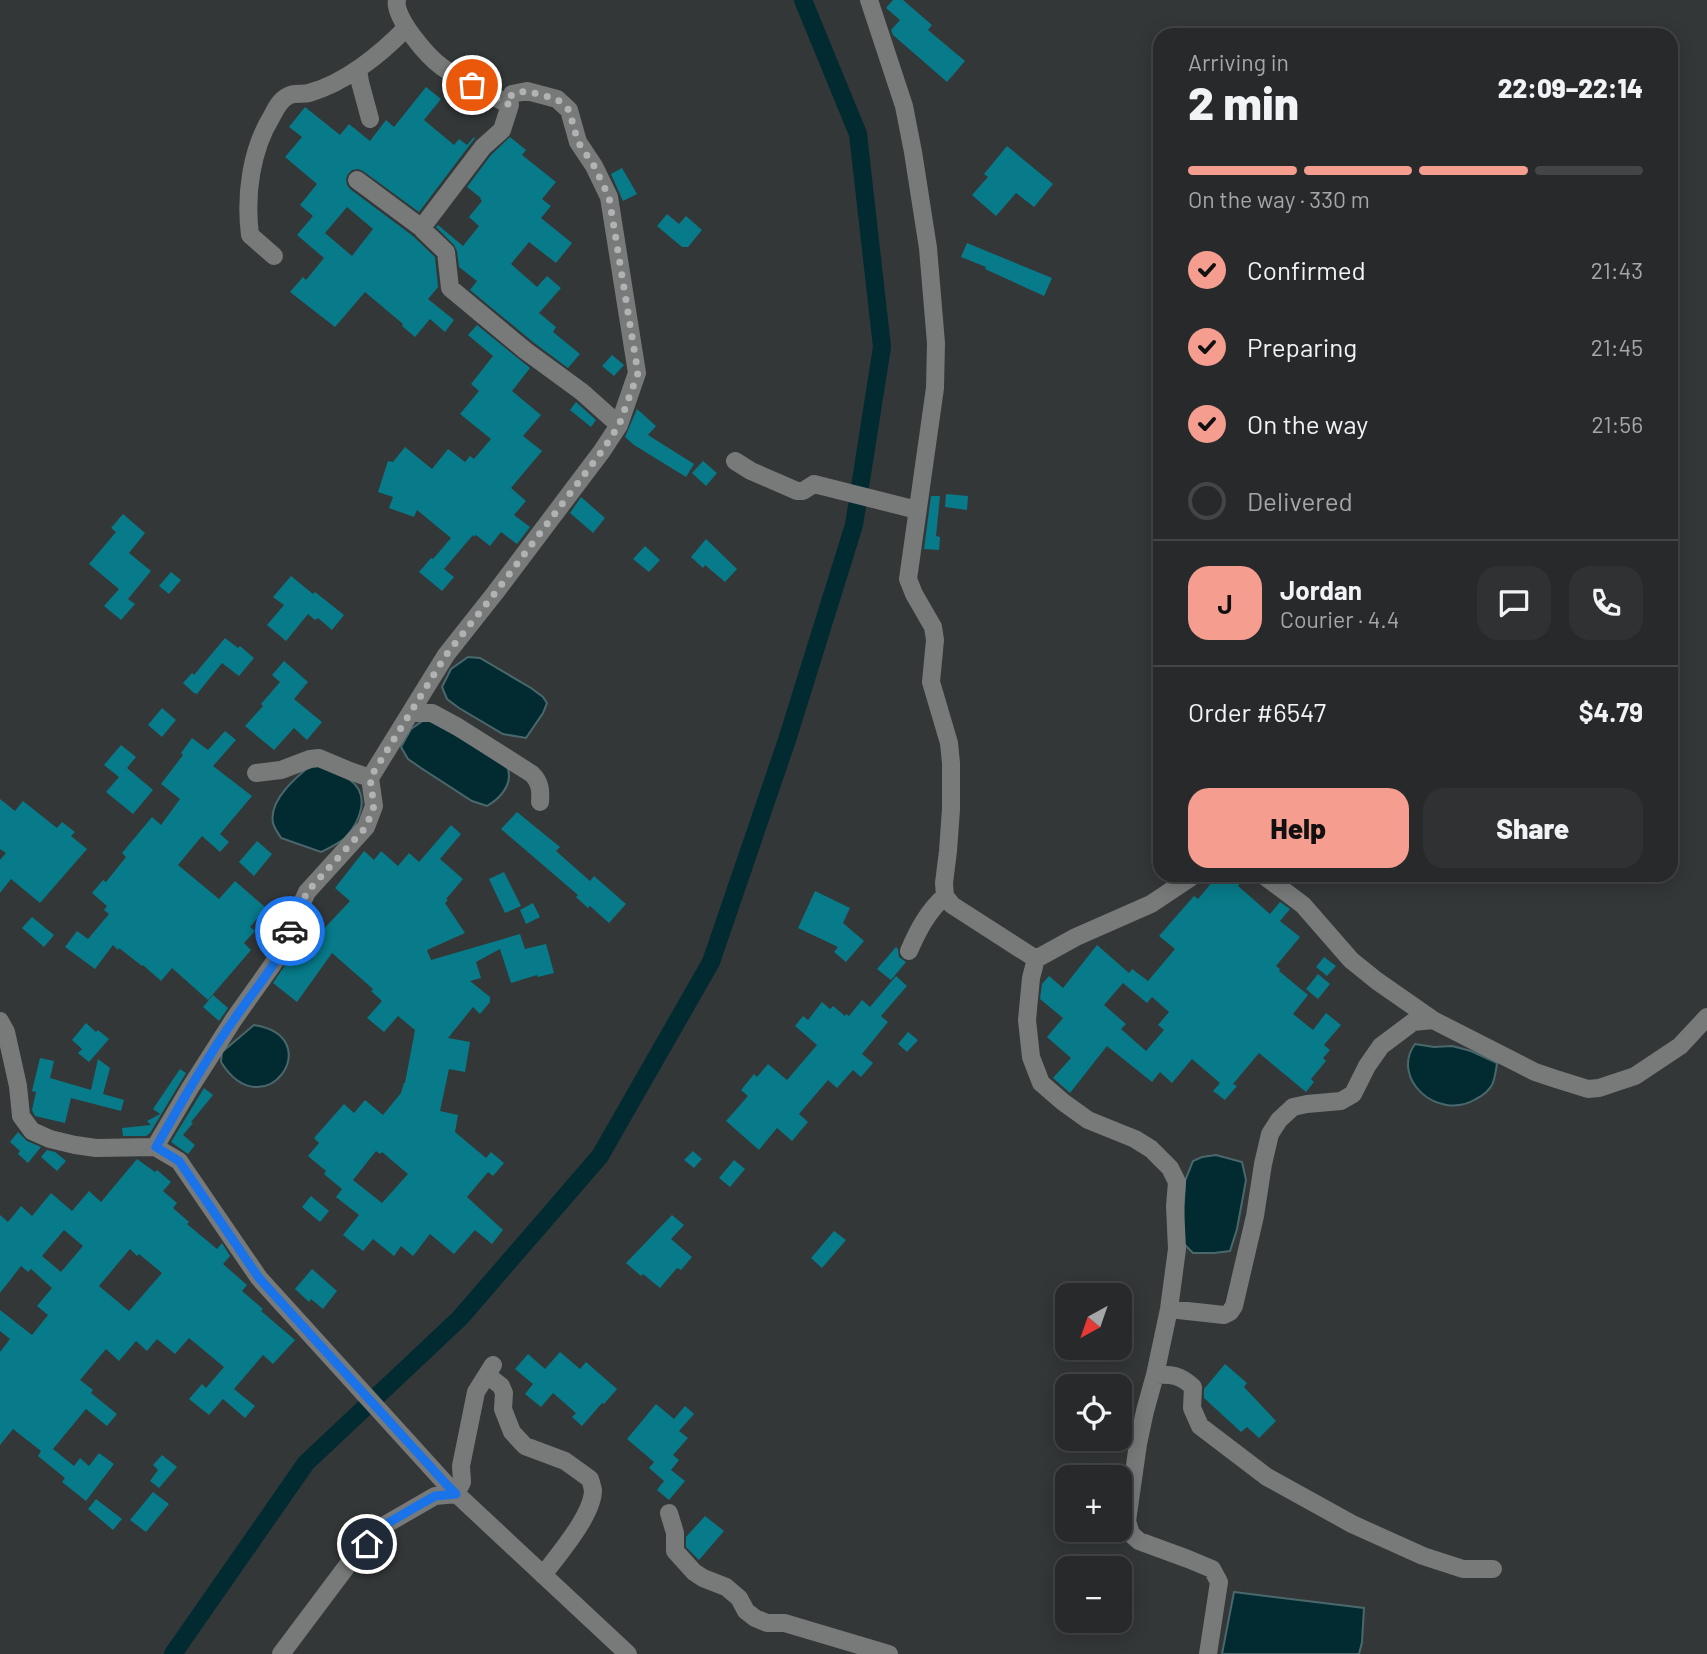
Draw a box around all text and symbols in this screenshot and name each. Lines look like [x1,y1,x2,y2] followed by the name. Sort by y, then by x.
[1188,48,1289,76] text: Arriving in
[442,55,502,115] pin
[453,66,491,104] icon: bag
[1498,72,1643,103] text: 22:09–22:14
[1188,74,1299,129] text: 2 min
[1188,185,1370,213] text: On the way · 330 m
[1188,251,1226,289] icon: check
[1247,254,1366,285] text: Confirmed
[1591,256,1643,284] text: 21:43
[1188,328,1226,366] icon: check
[1247,331,1357,362] text: Preparing
[1591,333,1643,361] text: 21:45
[1188,405,1226,443] icon: check
[1247,408,1368,439] text: On the way
[1591,410,1643,438] text: 21:56
[1247,485,1353,516] text: Delivered
[1477,566,1551,640] button: chat
[1569,566,1643,640] button: phone
[1280,574,1362,605] text: Jordan
[1217,588,1233,619] text: J
[1280,605,1399,633] text: Courier · 4.4
[1188,696,1326,727] text: Order #6547
[1579,696,1643,727] text: $4.79
[1188,788,1409,868] button: Help
[1423,788,1643,868] button: Share
[255,896,325,966] courier
[271,912,309,950] icon: car
[1055,1283,1132,1360] north arrow
[1055,1283,1132,1633] map controls
[1055,1374,1132,1451] button: locate
[1055,1465,1132,1542] button: +
[337,1514,397,1574] pin
[348,1525,386,1563] icon: home
[1055,1556,1132,1633] button: −

